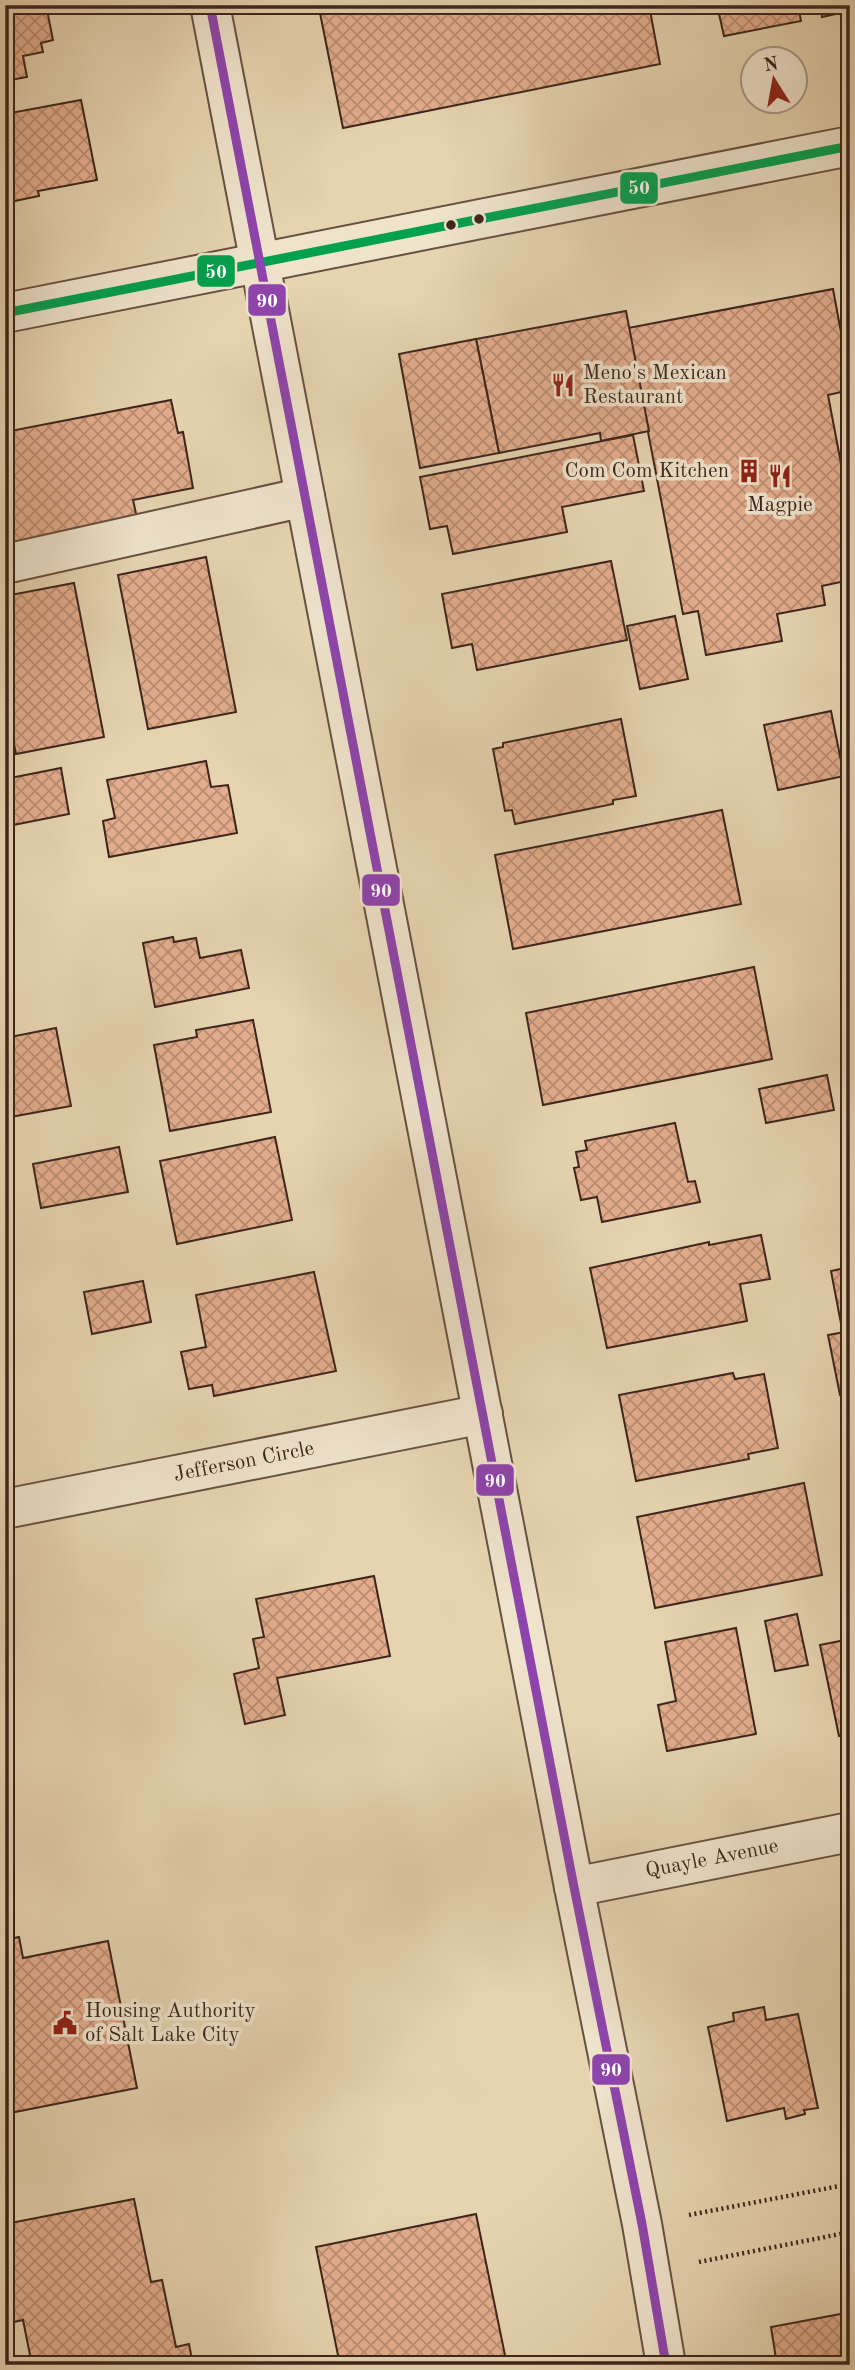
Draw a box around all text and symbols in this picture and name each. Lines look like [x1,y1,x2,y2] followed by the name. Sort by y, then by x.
[740,46,810,116] north arrow
[762,55,781,76] text: N
[619,171,659,205] line badge: 50
[628,180,650,199] text: 50
[472,212,486,226] unlabelled marker
[444,218,458,232] unlabelled marker
[196,254,236,288] line badge: 50
[205,264,227,283] text: 50
[247,283,287,317] line badge: 90
[256,293,278,312] text: 90
[583,363,727,408] place label: Meno's Mexican Restaurant
[549,371,577,399] restaurant icon: Meno's Mexican Restaurant
[735,457,763,485] building icon: Com Com Kitchen
[564,461,729,482] place label: Com Com Kitchen
[766,462,794,490] restaurant icon: Magpie
[747,495,813,516] place label: Magpie
[361,873,401,907] line badge: 90
[370,883,392,902] text: 90
[172,1438,316,1486] street label: Jefferson Circle
[475,1463,515,1497] line badge: 90
[484,1473,506,1492] text: 90
[644,1836,780,1882] street label: Quayle Avenue
[85,2001,256,2046] place label: Housing Authority of Salt Lake City
[51,2009,79,2037] public building icon: Housing Authority of Salt Lake City
[591,2053,631,2086] line badge: 90
[600,2062,622,2081] text: 90

